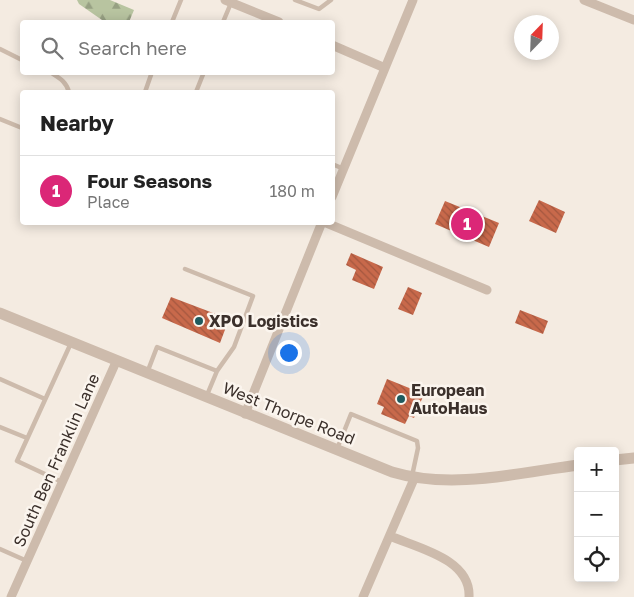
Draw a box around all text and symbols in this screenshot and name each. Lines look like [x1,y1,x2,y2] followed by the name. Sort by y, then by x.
[514,15,559,60] north arrow
[20,20,335,75] search box
[38,34,66,62] icon: search
[78,36,187,59] text: Search here
[40,110,114,136] text: Nearby
[87,169,212,192] text: Four Seasons
[52,181,60,201] text: 1
[269,181,315,201] text: 180 m
[87,192,130,212] text: Place
[451,205,483,243] pin: 1
[209,311,318,331] place label: XPO Logistics
[193,315,205,327] marker: XPO Logistics
[276,340,302,366] your location
[9,370,103,550] street label: South Ben Franklin Lane
[220,377,358,449] street label: West Thorpe Road
[411,380,488,418] place label: European AutoHaus
[395,393,407,405] marker: European AutoHaus
[574,447,619,582] map controls
[574,447,619,492] button: +
[574,492,619,537] button: −
[574,537,619,582] button: locate

